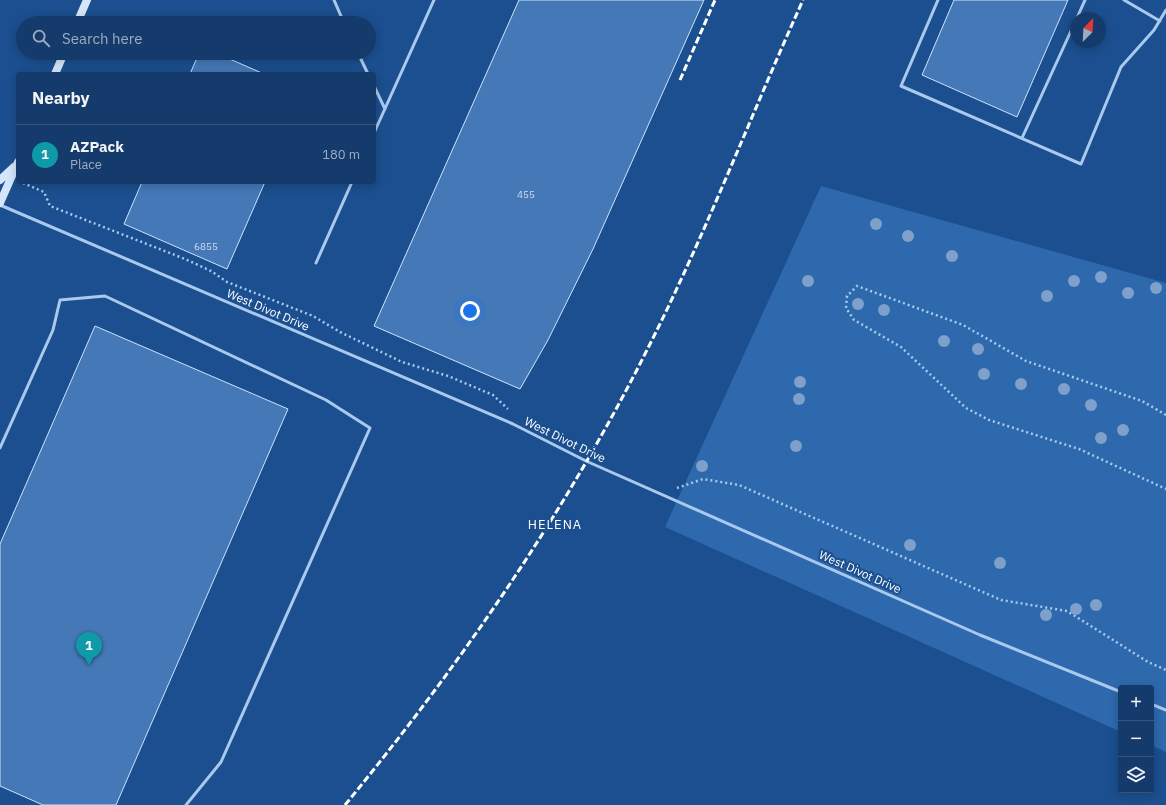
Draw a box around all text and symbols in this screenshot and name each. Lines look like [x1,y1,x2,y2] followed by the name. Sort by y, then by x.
[1070,12,1106,48] north arrow
[16,16,376,60] search box
[30,27,52,49] icon: search
[62,29,142,48] text: Search here
[32,87,90,109] text: Nearby
[70,137,124,156] text: AZPack
[41,146,49,163] text: 1
[322,146,360,163] text: 180 m
[70,156,102,173] text: Place
[517,188,535,201] house number: 455
[194,240,218,253] house number: 6855
[225,285,312,334] street label: West Divot Drive
[460,301,480,321] your location
[522,413,609,466] street label: West Divot Drive
[528,516,582,533] district label: HELENA
[817,547,904,597] street label: West Divot Drive
[76,632,102,665] pin: 1
[1118,685,1154,793] map controls
[1118,685,1154,721] button: +
[1118,721,1154,757] button: −
[1118,757,1154,793] button: layers

